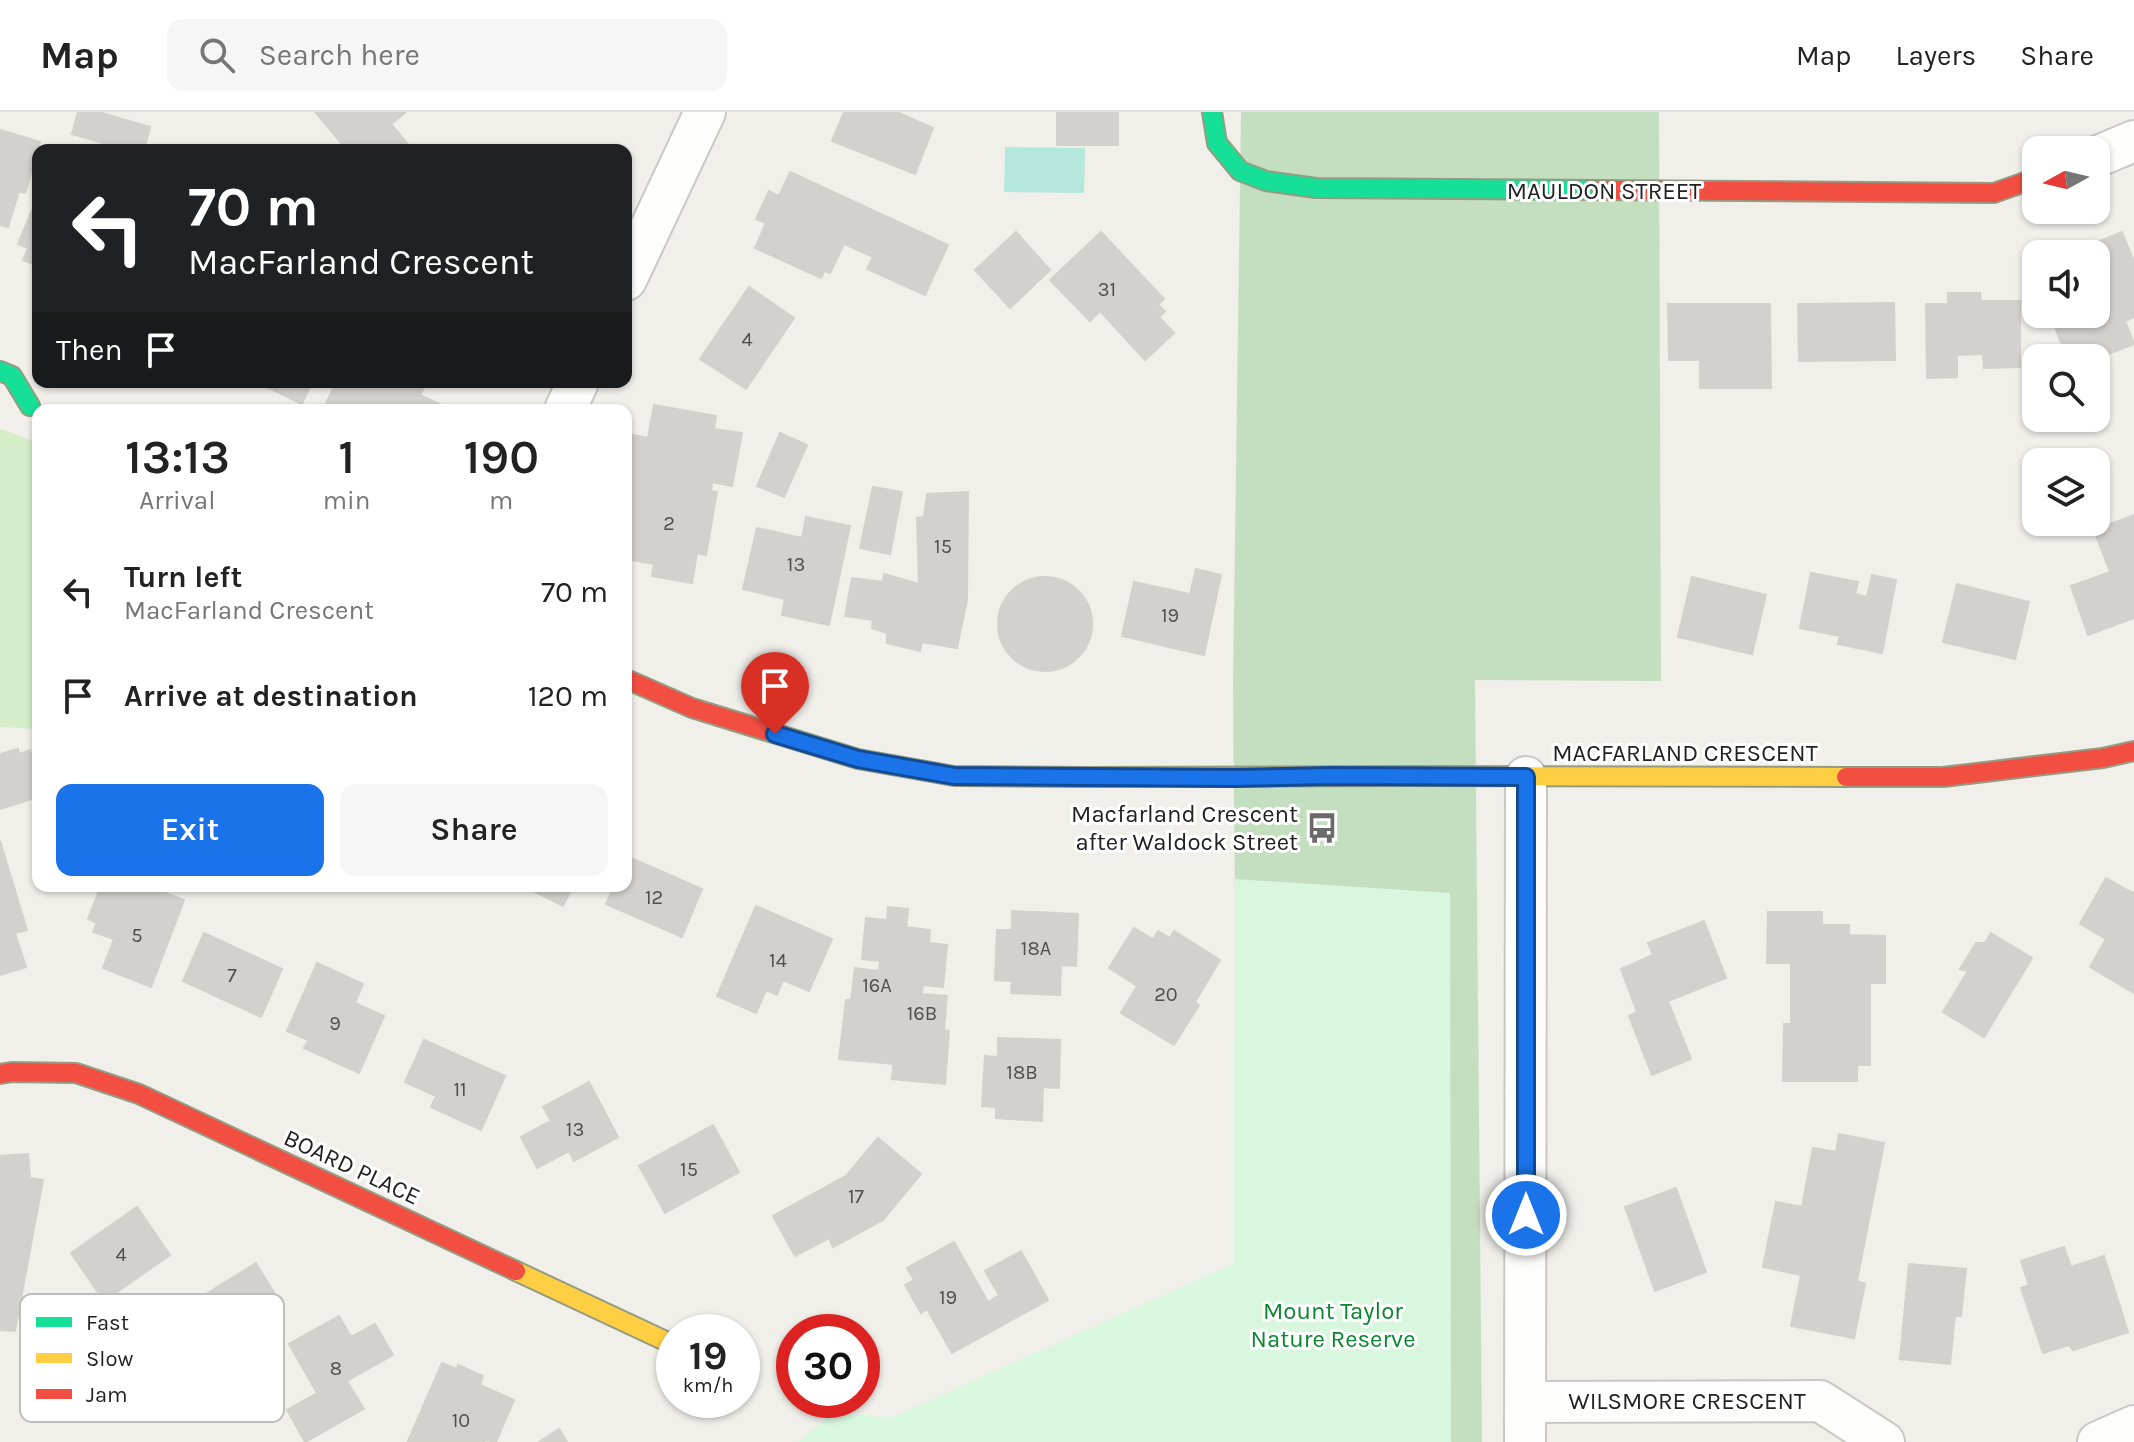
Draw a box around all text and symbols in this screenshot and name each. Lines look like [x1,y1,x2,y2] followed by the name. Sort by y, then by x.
[167,19,727,91] search box
[40,33,119,78] text: Map
[195,33,239,77] icon: search
[259,37,420,73] text: Search here
[1796,39,1851,72] text: Map
[1895,39,1976,72] text: Layers
[2020,39,2094,72] text: Share
[2022,136,2110,224] north arrow
[2022,136,2110,536] map controls
[188,174,319,239] text: 70 m
[56,176,160,280] icon: left
[1507,177,1701,205] street label: MAULDON STREET
[2022,240,2110,328] button: sound
[188,241,534,283] text: MacFarland Crescent
[1098,278,1116,301] house number: 31
[139,328,183,372] icon: arrive
[741,328,753,351] house number: 4
[56,332,123,368] text: Then
[2022,344,2110,432] button: search
[125,429,230,485] text: 13:13
[338,429,355,485] text: 1
[464,429,539,485] text: 190
[2022,448,2110,536] button: layers
[139,485,215,516] text: Arrival
[323,485,371,516] text: min
[489,485,513,516] text: m
[663,512,675,535] house number: 2
[934,535,952,558] house number: 15
[787,553,805,576] house number: 13
[124,559,242,595] text: Turn left
[56,570,100,614] icon: left
[541,574,608,610] text: 70 m
[124,595,374,626] text: MacFarland Crescent
[1161,604,1179,627] house number: 19
[741,652,809,734] pin
[753,664,797,708] icon: arrive
[56,674,100,718] icon: arrive
[124,678,418,714] text: Arrive at destination
[528,678,608,714] text: 120 m
[1552,739,1818,767] street label: MACFARLAND CRESCENT
[56,784,324,876] button: Exit
[340,784,608,876] button: Share
[1071,800,1298,856] place label: Macfarland Crescent after Waldock Street
[1305,811,1339,845] bus stop icon: Macfarland Crescent after Waldock Street
[645,886,663,909] house number: 12
[131,924,143,947] house number: 5
[1021,937,1051,960] house number: 18A
[769,949,787,972] house number: 14
[227,964,237,987] house number: 7
[862,974,892,997] house number: 16A
[1154,983,1178,1006] house number: 20
[907,1002,937,1025] house number: 16B
[329,1012,341,1035] house number: 9
[1006,1061,1038,1084] house number: 18B
[453,1078,467,1101] house number: 11
[566,1118,584,1141] house number: 13
[279,1123,425,1211] street label: BOARD PLACE
[680,1158,698,1181] house number: 15
[1484,1173,1568,1257] position arrow
[848,1185,865,1208] house number: 17
[115,1243,127,1266] house number: 4
[939,1286,957,1309] house number: 19
[20,1294,284,1422] legend
[1251,1297,1415,1353] park label: Mount Taylor Nature Reserve
[86,1310,129,1336] text: Fast
[776,1314,880,1418] speed limit sign: 30
[689,1332,727,1379] text: 19
[86,1346,133,1372] text: Slow
[330,1357,342,1380] house number: 8
[683,1374,733,1397] text: km/h
[86,1382,128,1408] text: Jam
[1568,1387,1806,1415] street label: WILSMORE CRESCENT
[452,1409,470,1432] house number: 10

